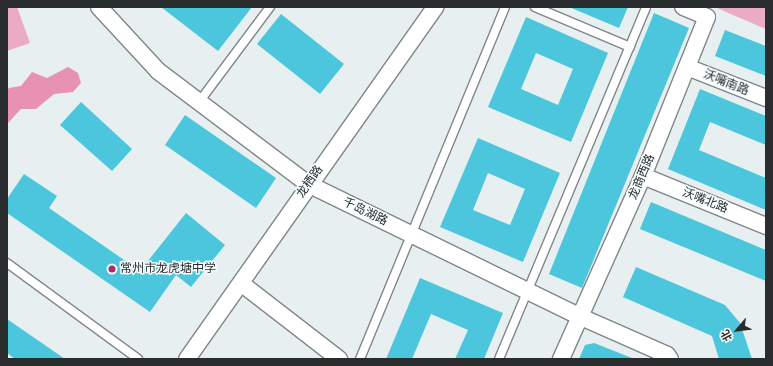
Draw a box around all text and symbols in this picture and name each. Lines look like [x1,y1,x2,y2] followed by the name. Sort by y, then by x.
[701,67,751,99] street label: 沃嘴南路
[626,152,658,202] street label: 龙商西路
[294,163,326,201] street label: 龙栖路
[680,185,730,217] street label: 沃嘴北路
[340,195,390,229] street label: 千岛湖路
[120,262,216,276] place label: 常州市龙虎塘中学
[107,264,117,274] marker: 常州市龙虎塘中学
[717,310,757,350] north arrow
[718,327,735,344] text: 北

